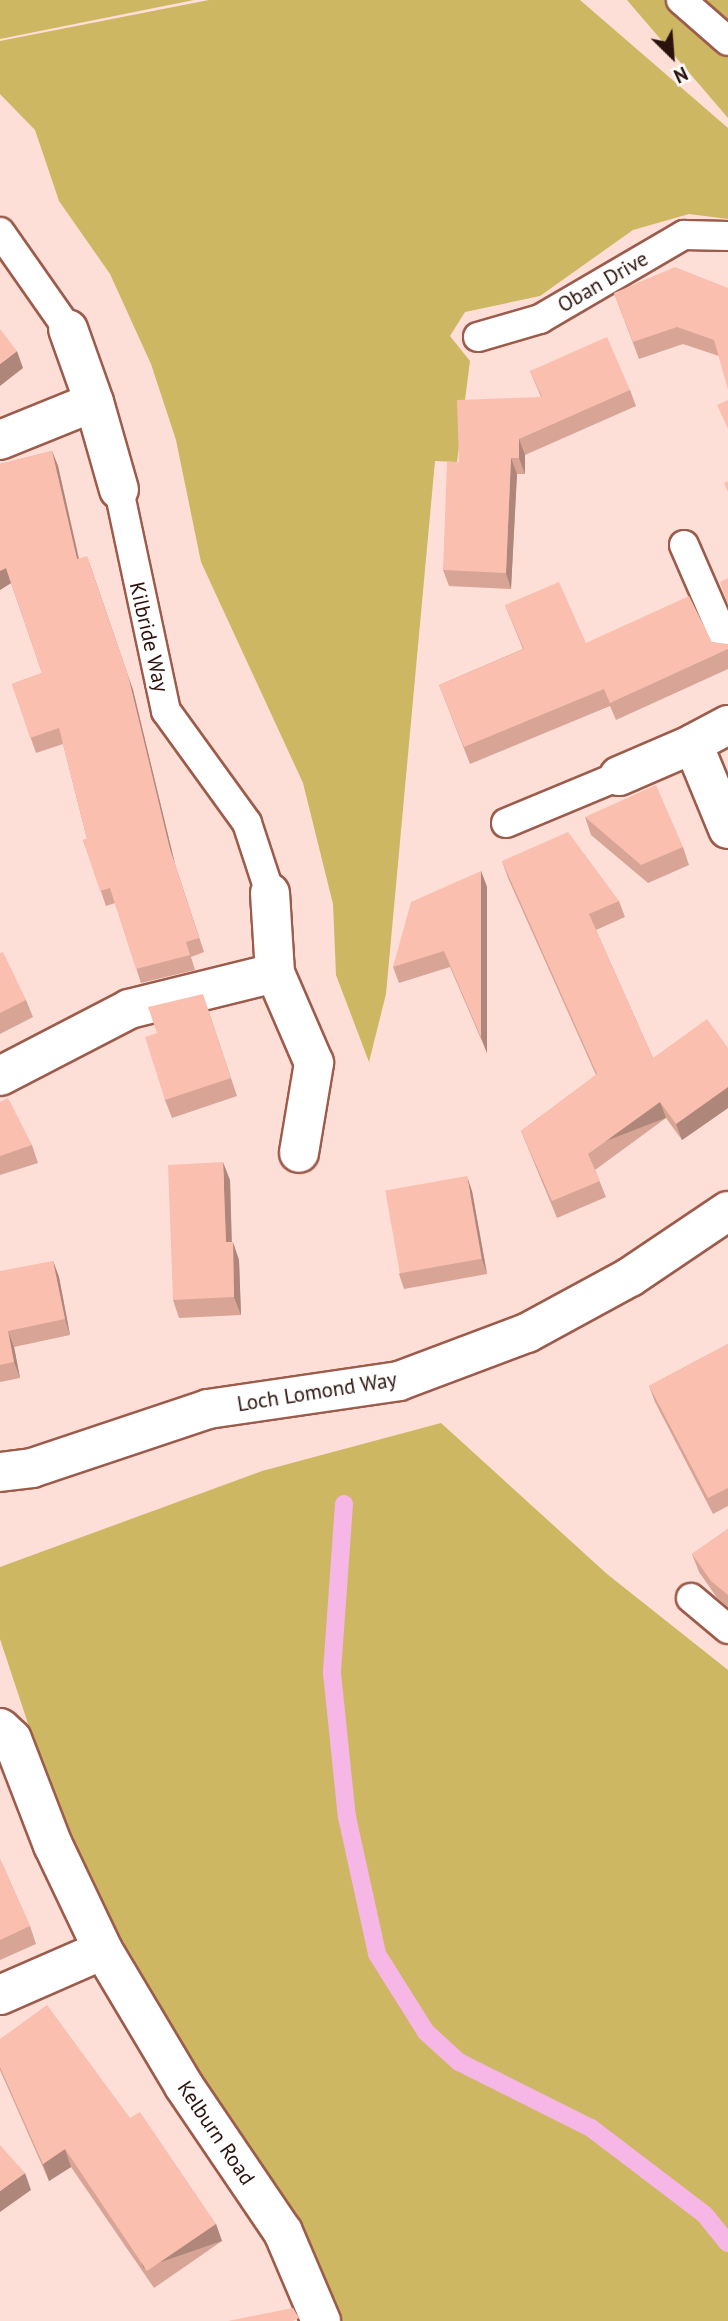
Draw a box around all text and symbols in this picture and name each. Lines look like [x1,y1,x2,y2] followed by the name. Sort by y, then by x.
[637,21,707,91] north arrow
[670,62,692,89] text: N
[553,246,653,318] street label: Oban Drive
[124,579,174,695] street label: Kilbride Way
[235,1367,399,1417] street label: Loch Lomond Way
[172,2076,260,2190] street label: Kelburn Road

